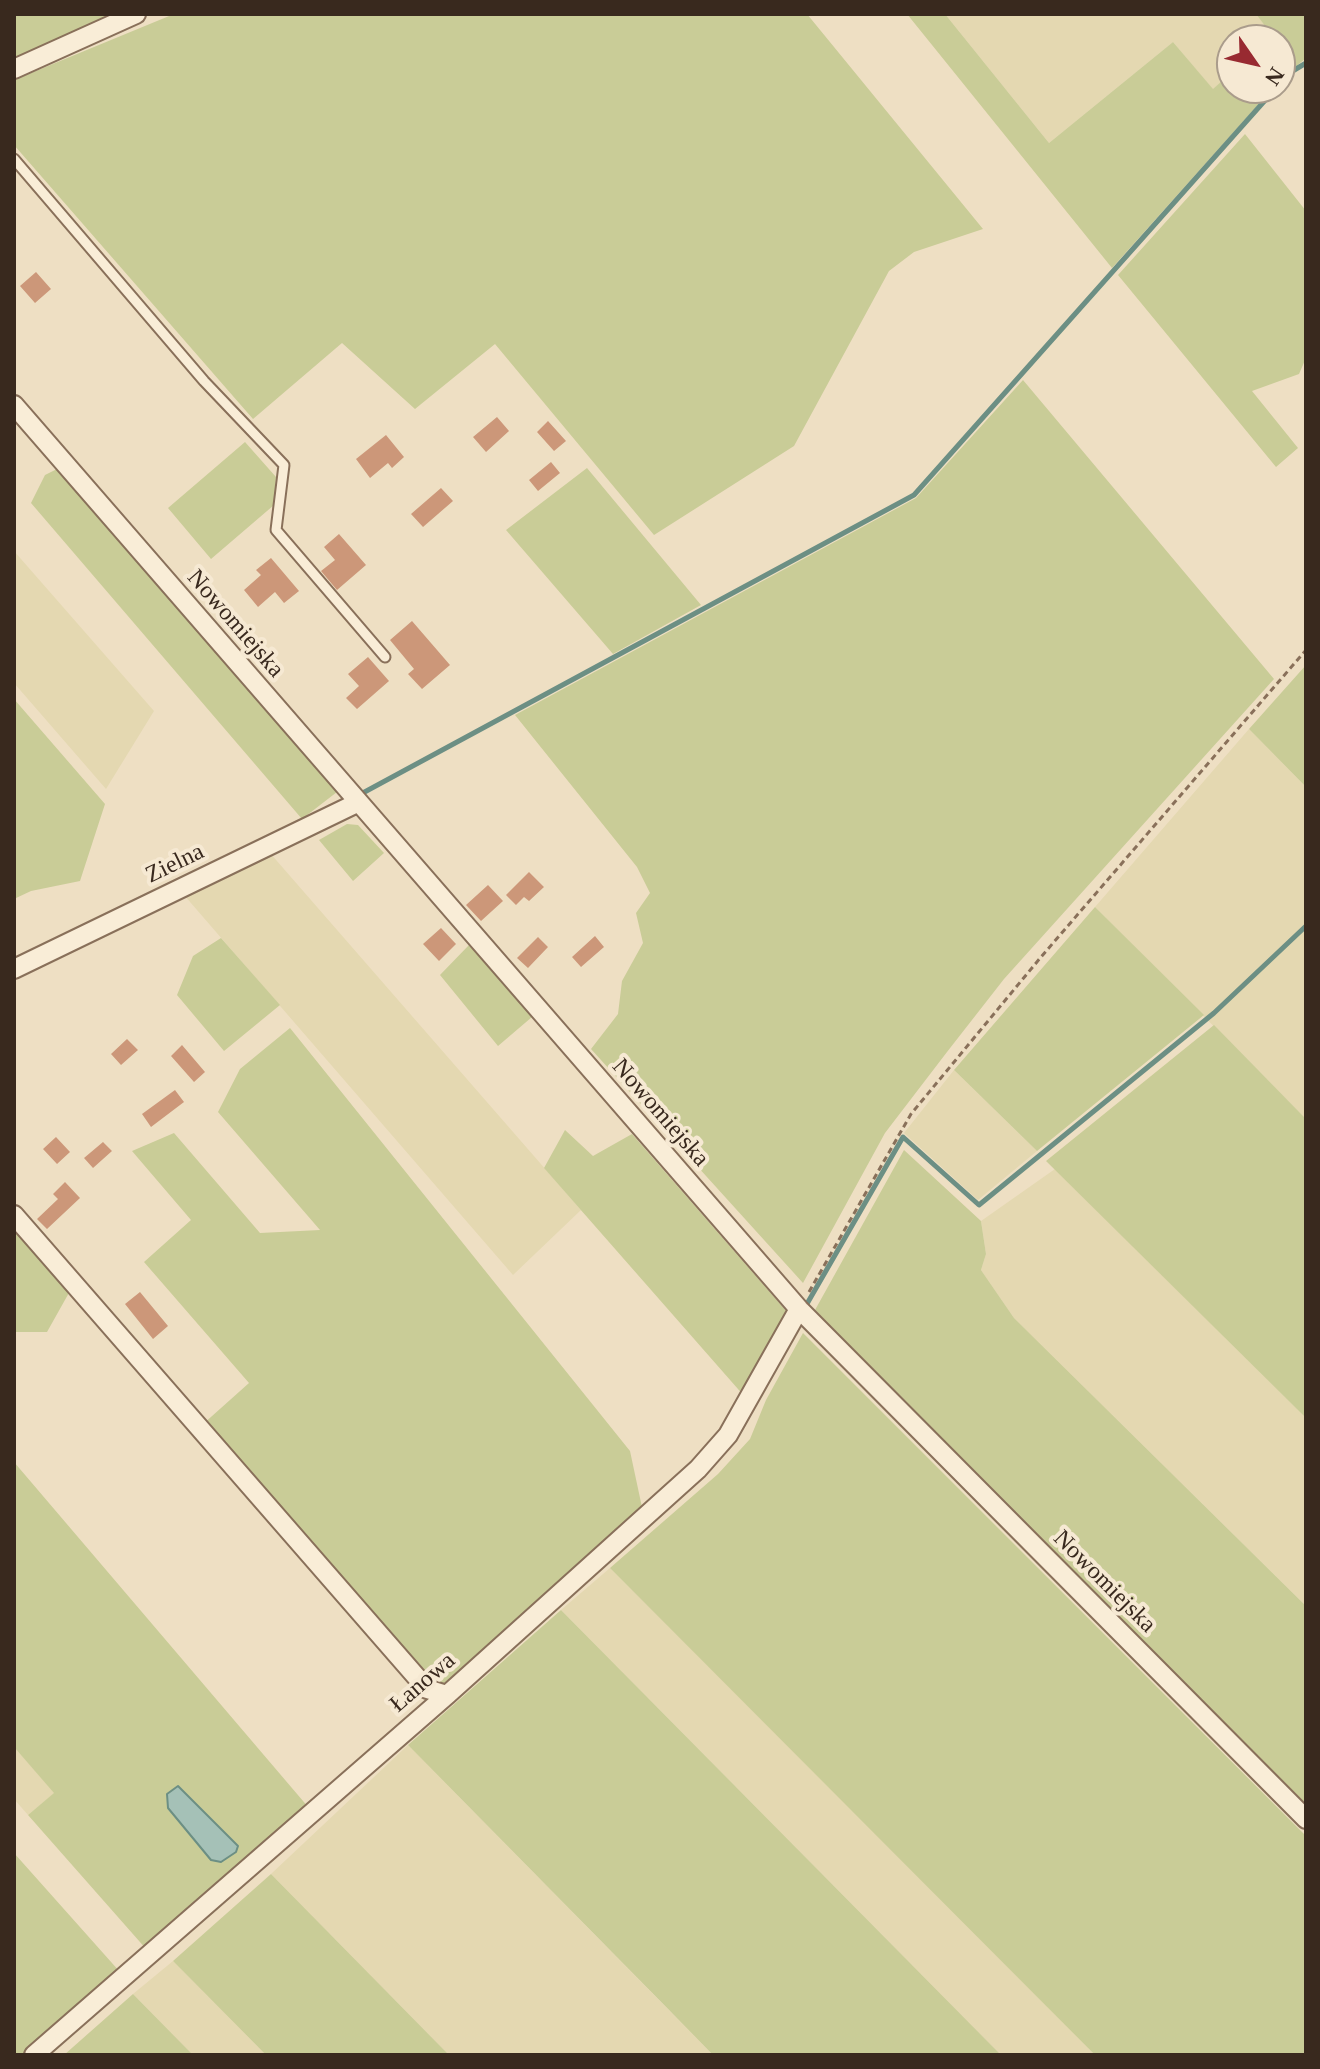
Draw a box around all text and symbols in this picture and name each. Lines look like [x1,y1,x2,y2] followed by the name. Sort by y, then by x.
[1216,24,1296,104] north arrow
[1260,63,1289,90] text: N
[180,564,290,684] street label: Nowomiejska
[141,838,209,890] street label: Zielna
[605,1053,715,1173] street label: Nowomiejska
[1047,1525,1161,1639] street label: Nowomiejska
[384,1647,462,1719] street label: Łanowa

